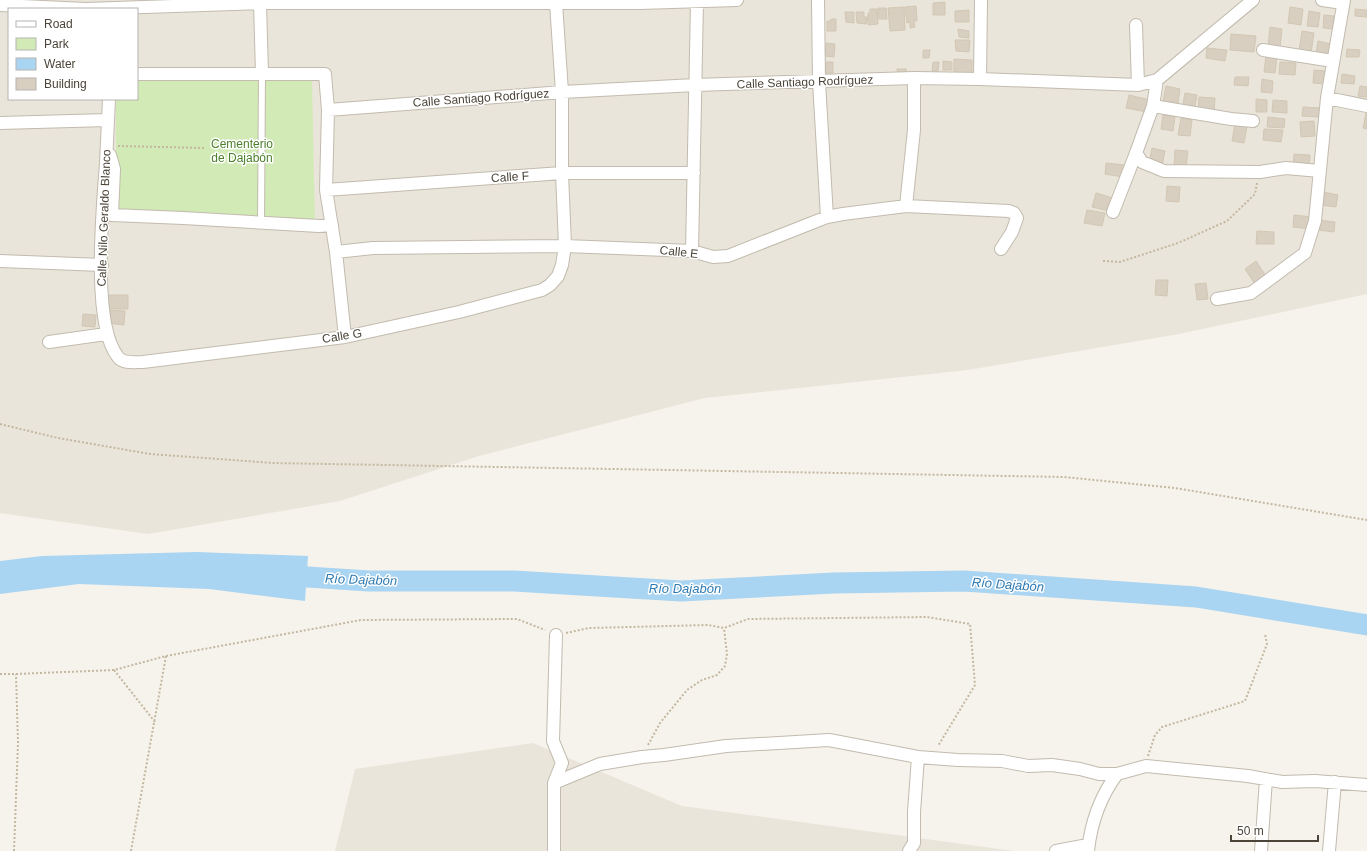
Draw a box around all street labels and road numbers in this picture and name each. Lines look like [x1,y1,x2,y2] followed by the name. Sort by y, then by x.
[736,73,874,91] street label: Calle Santiago Rodríguez
[412,86,550,110] street label: Calle Santiago Rodríguez
[95,149,113,287] street label: Calle Nilo Geraldo Blanco
[491,169,529,185] street label: Calle F
[659,243,699,261] street label: Calle E
[321,326,363,346] street label: Calle G

